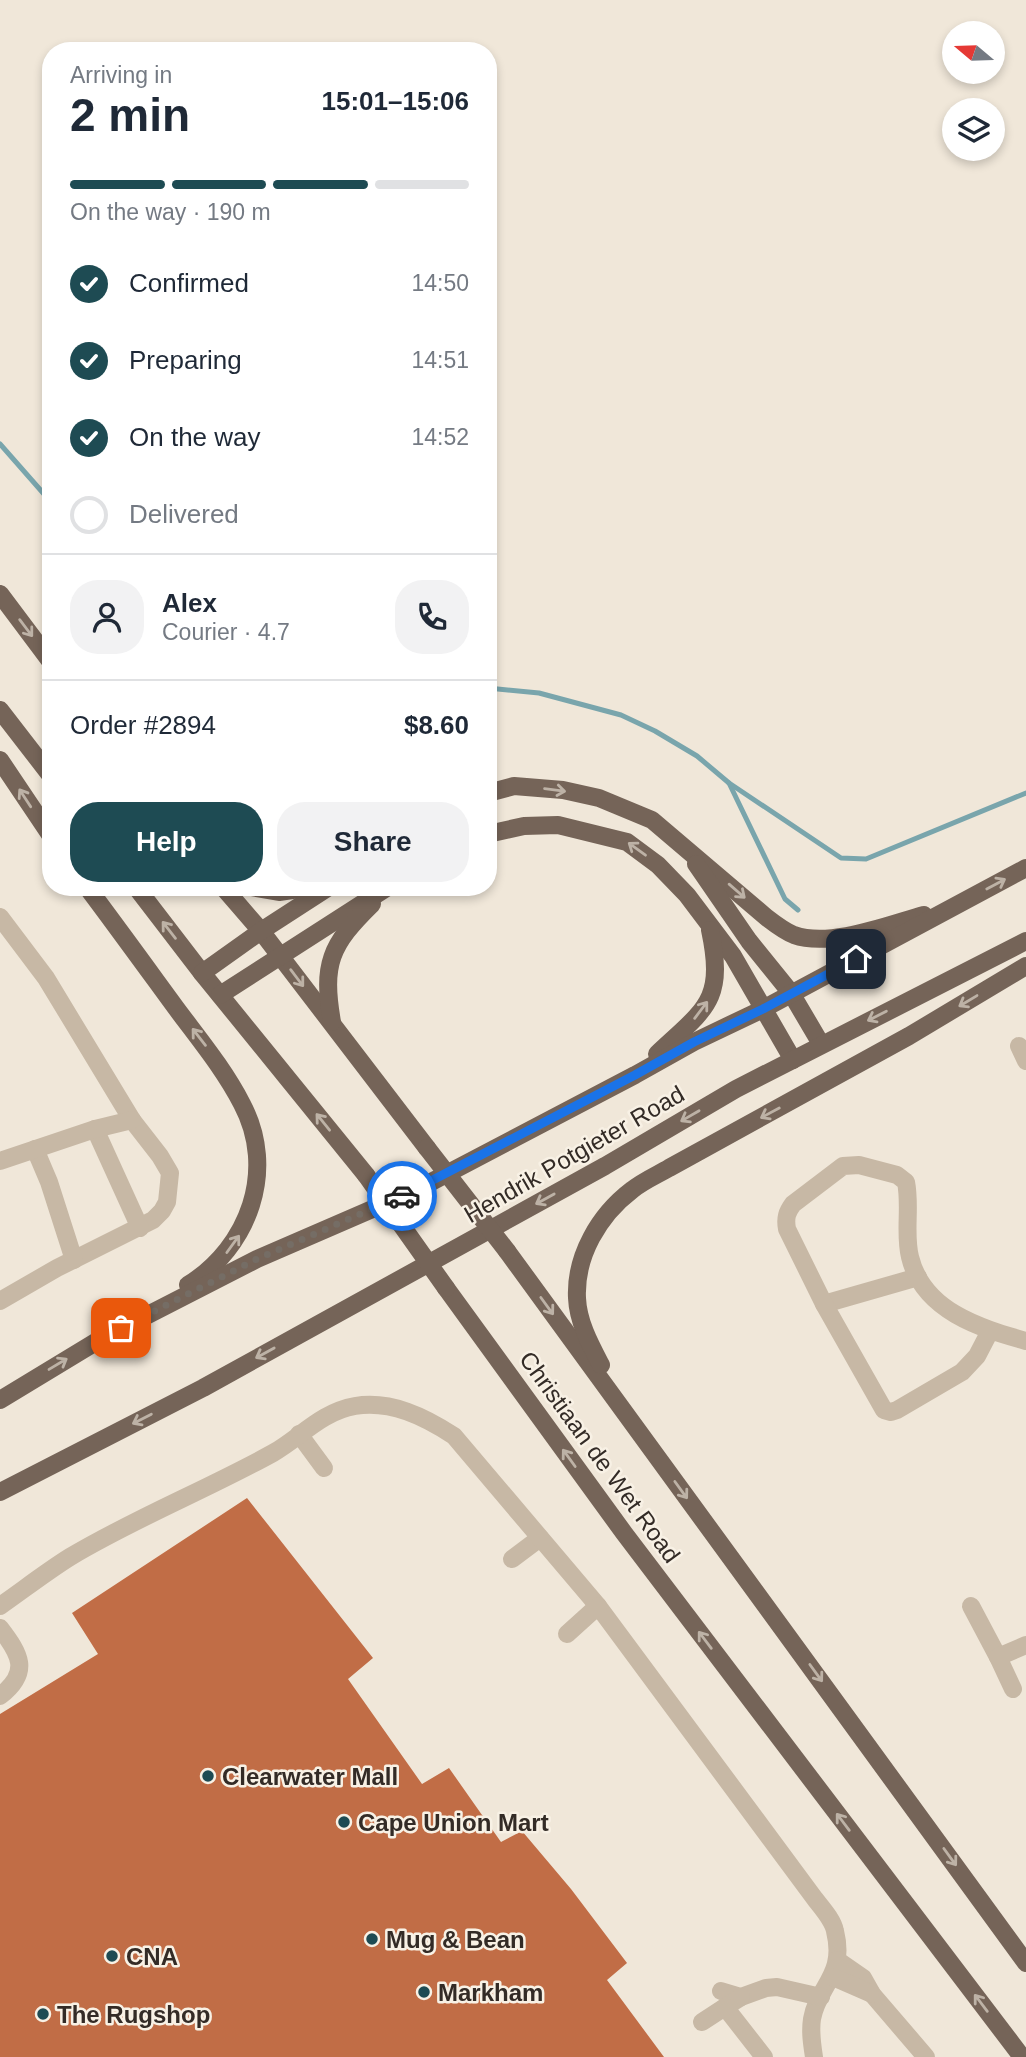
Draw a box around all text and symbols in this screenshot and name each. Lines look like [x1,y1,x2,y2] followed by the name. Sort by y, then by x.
[942,21,1004,84] north arrow
[942,21,1005,161] map controls
[70,62,172,88] text: Arriving in
[322,86,469,116] text: 15:01–15:06
[70,89,190,141] text: 2 min
[942,98,1005,161] button: layers
[70,199,271,225] text: On the way · 190 m
[70,265,108,303] icon: check
[129,268,249,298] text: Confirmed
[411,270,469,296] text: 14:50
[70,342,108,380] icon: check
[129,345,242,375] text: Preparing
[411,347,469,373] text: 14:51
[70,419,108,457] icon: check
[129,422,261,452] text: On the way
[411,424,469,450] text: 14:52
[129,499,239,529] text: Delivered
[70,580,144,654] button: person
[395,580,469,654] button: phone
[162,588,217,618] text: Alex
[18,618,33,637] one-way arrow
[162,619,290,645] text: Courier · 4.7
[70,710,216,740] text: Order #2894
[404,710,469,740] text: $8.60
[543,783,566,796] one-way arrow
[18,789,32,809] one-way arrow
[70,802,263,882] button: Help
[277,802,469,882] button: Share
[628,842,647,856] one-way arrow
[985,877,1006,890] one-way arrow
[727,883,745,899] one-way arrow
[162,921,176,940] one-way arrow
[826,929,886,989] pin
[837,940,875,978] icon: home
[290,968,305,987] one-way arrow
[958,995,978,1009] one-way arrow
[693,1001,708,1019] one-way arrow
[867,1009,888,1023] one-way arrow
[191,1028,206,1046] one-way arrow
[459,1080,689,1228] street label: Hendrik Potgieter Road
[760,1107,780,1121] one-way arrow
[680,1110,700,1124] one-way arrow
[315,1113,331,1131] one-way arrow
[367,1161,437,1231] courier
[383,1177,421,1215] icon: car
[536,1192,556,1206] one-way arrow
[225,1235,240,1253] one-way arrow
[540,1296,554,1315] one-way arrow
[91,1298,151,1358] pin
[102,1309,140,1347] icon: bag
[514,1346,686,1568] street label: Christiaan de Wet Road
[255,1347,276,1361] one-way arrow
[48,1357,68,1371] one-way arrow
[132,1413,153,1427] one-way arrow
[562,1449,577,1468] one-way arrow
[674,1480,689,1498] one-way arrow
[698,1632,713,1650] one-way arrow
[809,1663,823,1682] one-way arrow
[222,1763,398,1790] place label: Clearwater Mall
[200,1768,216,1784] marker: Clearwater Mall
[358,1809,549,1836] place label: Cape Union Mart
[836,1813,851,1831] one-way arrow
[336,1814,352,1830] marker: Cape Union Mart
[942,1847,957,1866] one-way arrow
[386,1926,525,1953] place label: Mug & Bean
[364,1931,380,1947] marker: Mug & Bean
[126,1943,178,1970] place label: CNA
[104,1948,120,1964] marker: CNA
[438,1979,543,2006] place label: Markham
[416,1984,432,2000] marker: Markham
[973,1994,988,2012] one-way arrow
[57,2001,210,2028] place label: The Rugshop
[35,2006,51,2022] marker: The Rugshop

